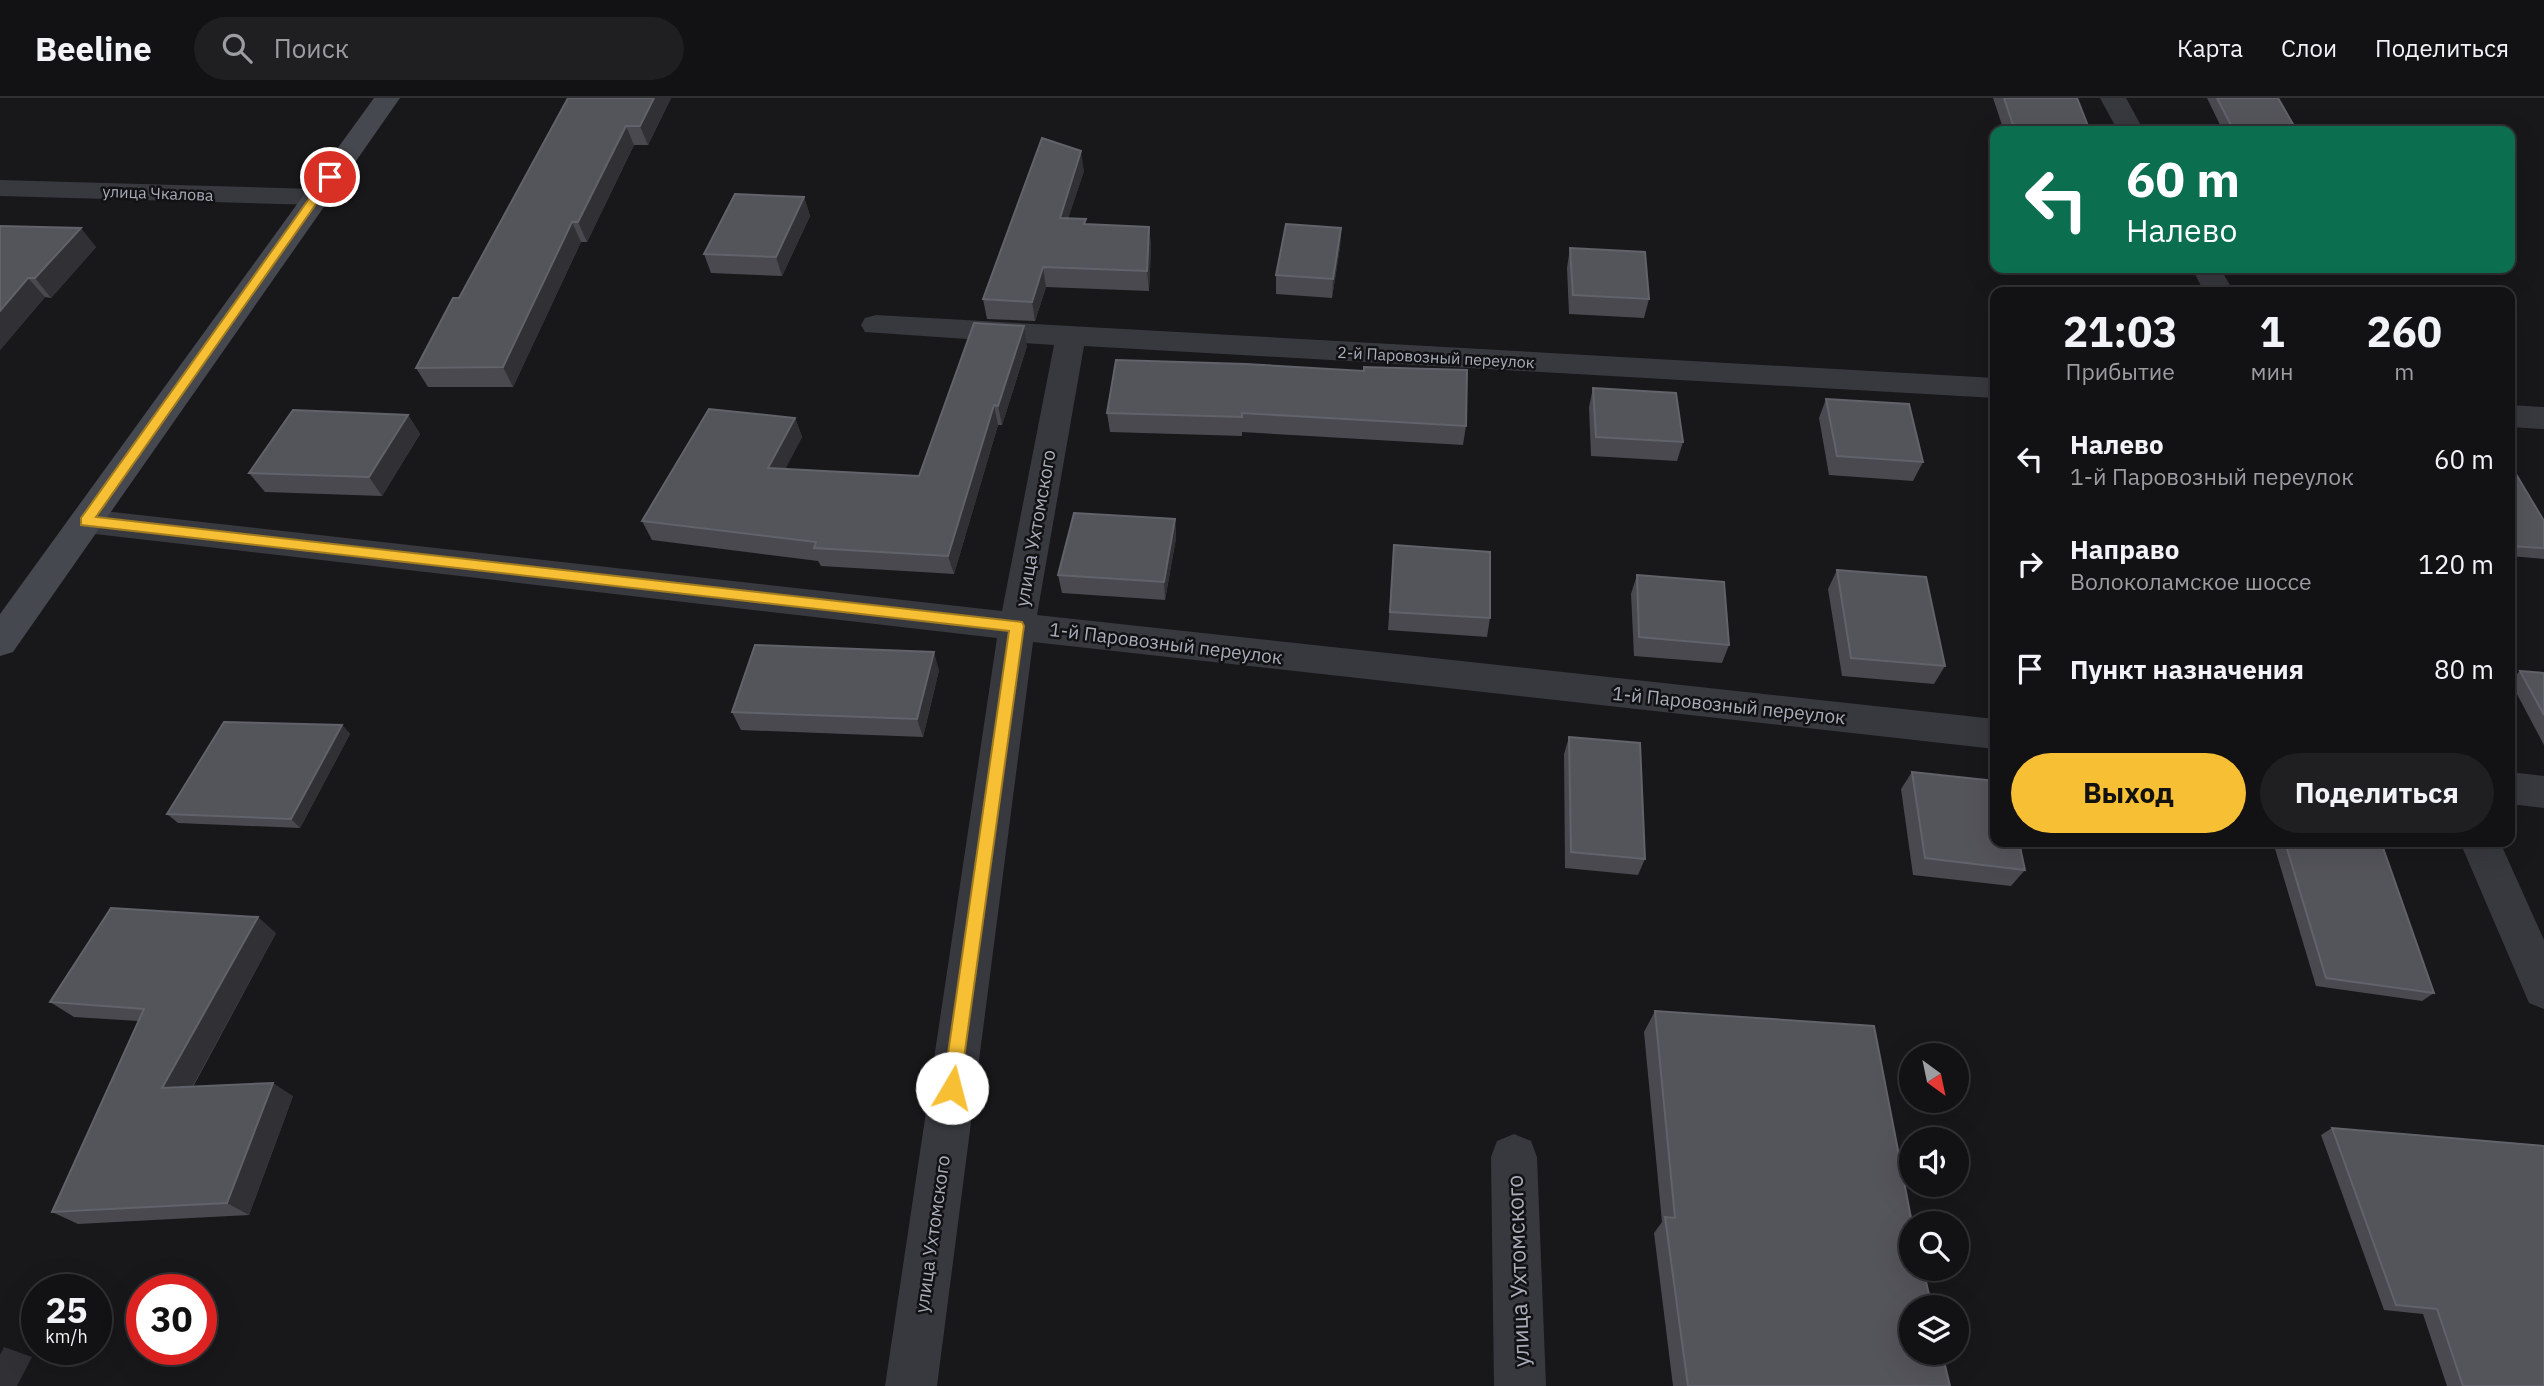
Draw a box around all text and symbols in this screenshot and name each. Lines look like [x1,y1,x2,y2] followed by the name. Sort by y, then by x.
[194,17,684,80] search box
[35,27,152,70] text: Beeline
[218,29,256,67] icon: search
[274,31,349,65] text: Поиск
[2177,32,2243,64] text: Карта
[2281,32,2337,64] text: Слои
[2375,32,2509,64] text: Поделиться
[300,147,360,207] pin
[2126,147,2240,210] text: 60 m
[2011,154,2102,245] icon: left
[311,158,349,196] icon: arrive
[102,181,214,205] street label: улица Чкалова
[2126,209,2237,251] text: Налево
[2063,304,2178,359] text: 21:03
[2259,304,2285,359] text: 1
[2366,304,2442,359] text: 260
[1337,342,1535,372] street label: 2-й Паровозный переулок
[2066,356,2175,386] text: Прибытие
[2250,356,2294,386] text: мин
[2394,356,2414,386] text: m
[2070,427,2164,461] text: Налево
[2011,440,2049,478] icon: left
[2434,442,2494,476] text: 60 m
[1009,448,1061,608] street label: улица Ухтомского
[2070,461,2354,491] text: 1-й Паровозный переулок
[2070,532,2179,566] text: Направо
[2011,545,2049,583] icon: right
[2418,547,2494,581] text: 120 m
[2070,566,2312,596] text: Волоколамское шоссе
[1048,617,1284,669] street label: 1-й Паровозный переулок
[2011,650,2049,688] icon: arrive
[2070,652,2304,686] text: Пункт назначения
[2434,652,2494,686] text: 80 m
[1611,681,1847,729] street label: 1-й Паровозный переулок
[2011,753,2246,833] button: Выход
[2260,753,2494,833] button: Поделиться
[1899,1043,1969,1113] north arrow
[1899,1043,1969,1365] map controls
[915,1051,989,1125] position arrow
[1899,1127,1969,1197] button: sound
[909,1154,955,1314] street label: улица Ухтомского
[1499,1174,1535,1368] street label: улица Ухтомского
[1899,1211,1969,1281] button: search
[126,1274,217,1365] speed limit sign: 30
[45,1287,88,1333] text: 25
[1899,1295,1969,1365] button: layers
[45,1325,88,1348] text: km/h

